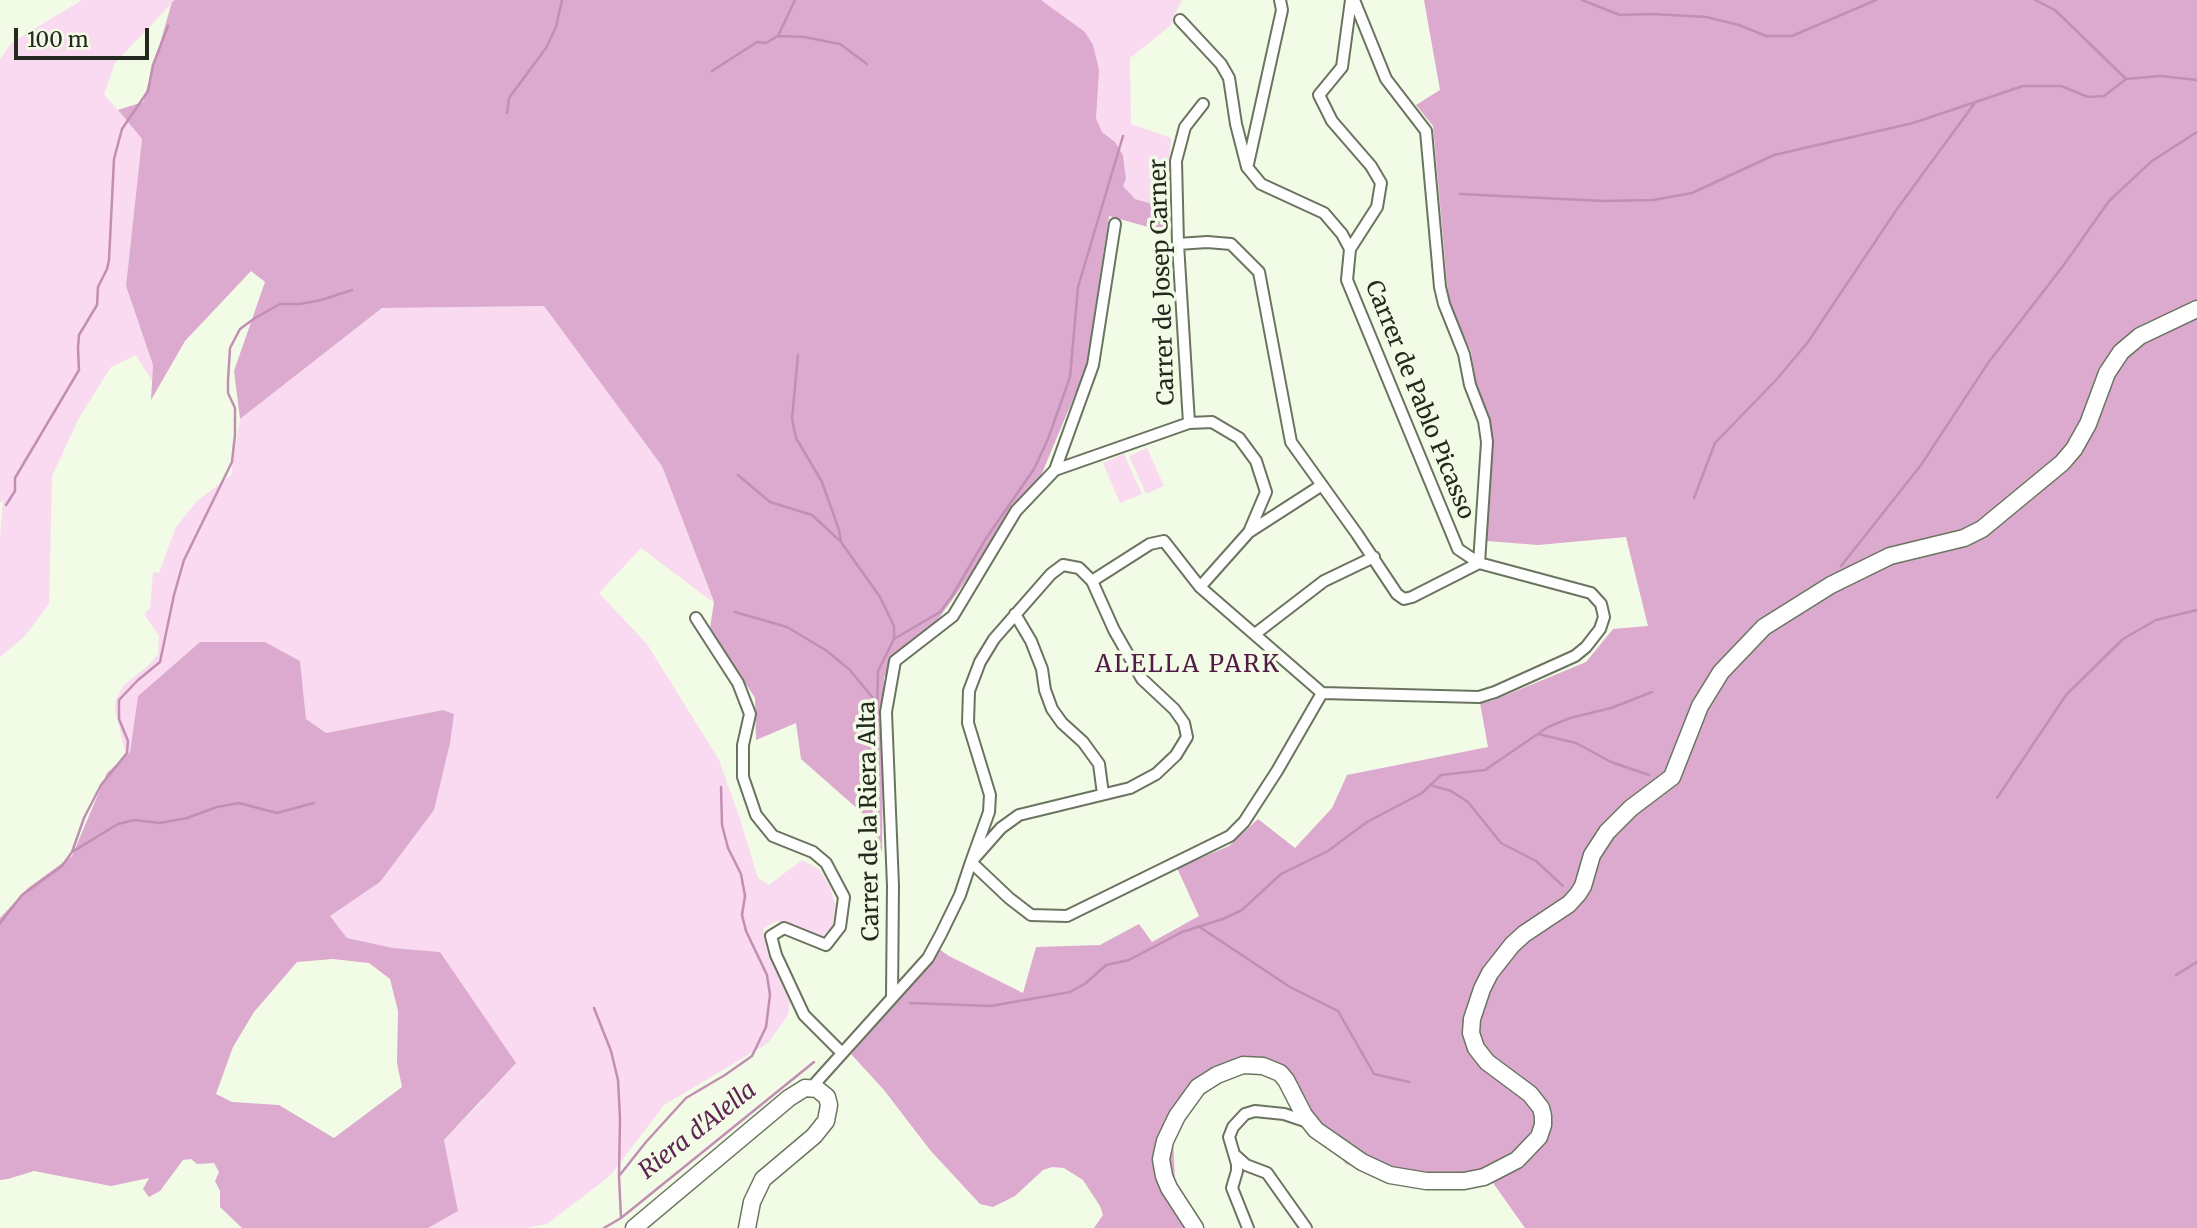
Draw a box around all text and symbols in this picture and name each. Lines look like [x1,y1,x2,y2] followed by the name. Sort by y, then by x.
[18,14,152,58] scale bar
[27,26,89,53] text: 100 m
[1145,158,1181,406] street label: Carrer de Josep Carner
[1358,277,1480,523] street label: Carrer de Pablo Picasso
[1096,651,1280,679] district label: ALELLA PARK
[854,701,886,941] street label: Carrer de la Riera Alta
[634,1076,762,1186] water label: Riera d'Alella

